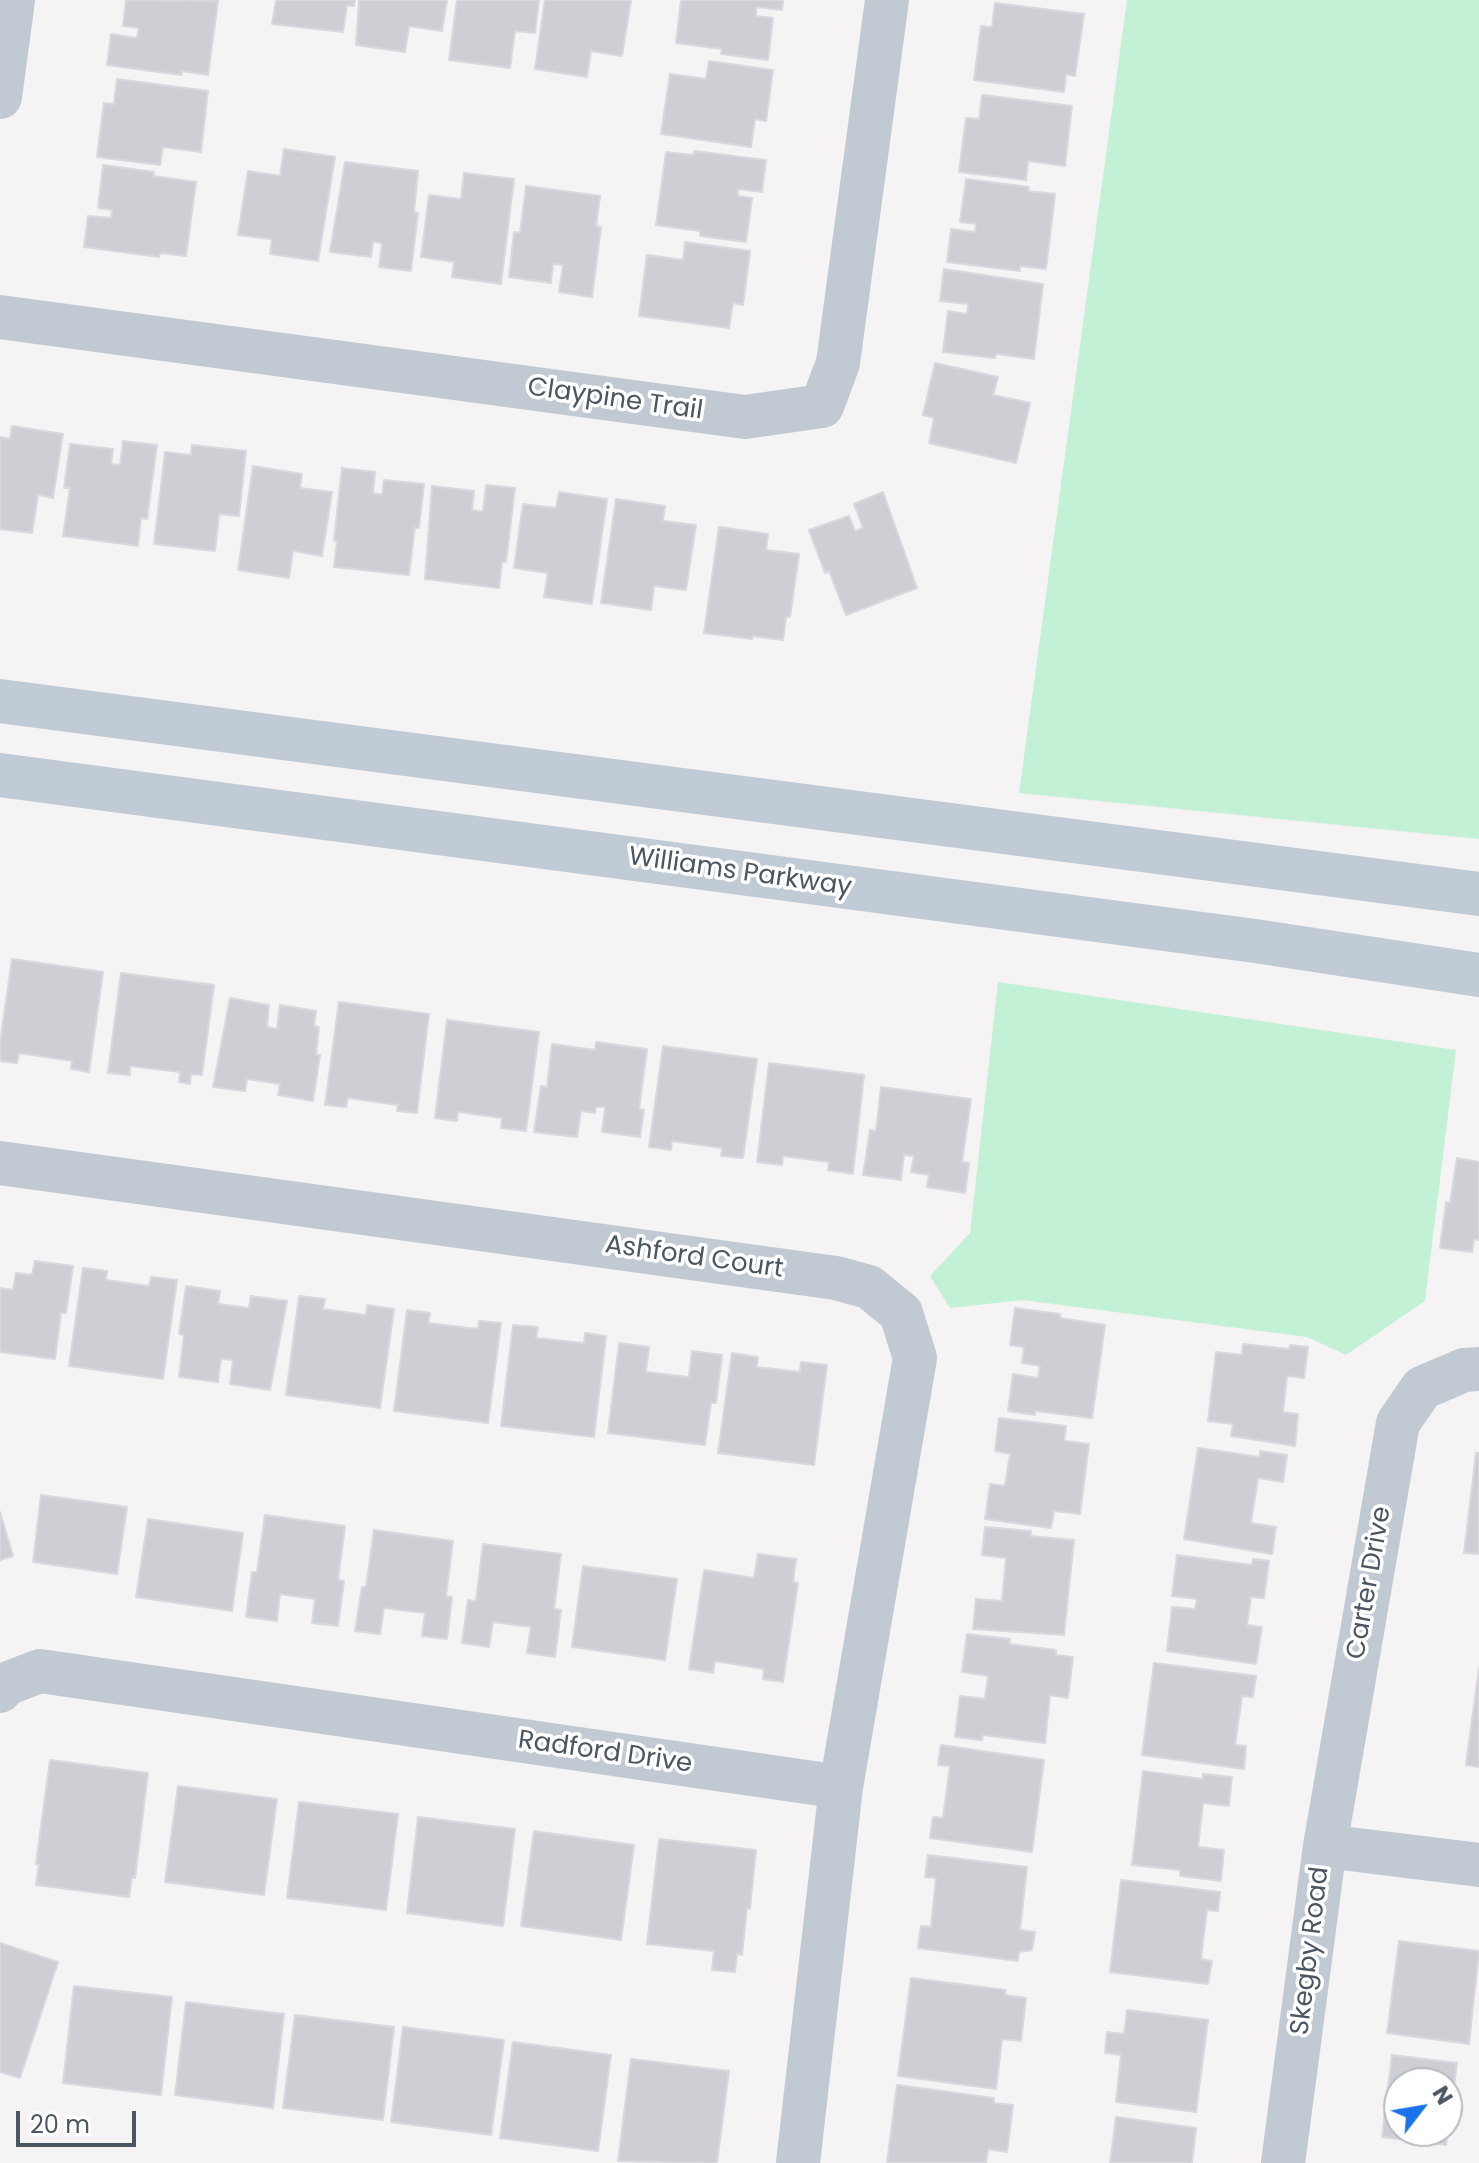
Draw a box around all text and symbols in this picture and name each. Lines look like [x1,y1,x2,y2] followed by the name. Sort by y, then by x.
[525,372,705,428] street label: Claypine Trail
[626,842,854,904] street label: Williams Parkway
[603,1230,785,1286] street label: Ashford Court
[1341,1504,1399,1662] street label: Carter Drive
[516,1725,694,1781] street label: Radford Drive
[1285,1865,1337,2037] street label: Skegby Road
[1383,2067,1463,2147] north arrow
[1425,2080,1460,2110] text: N
[20,2095,140,2145] scale bar
[30,2108,90,2141] text: 20 m

